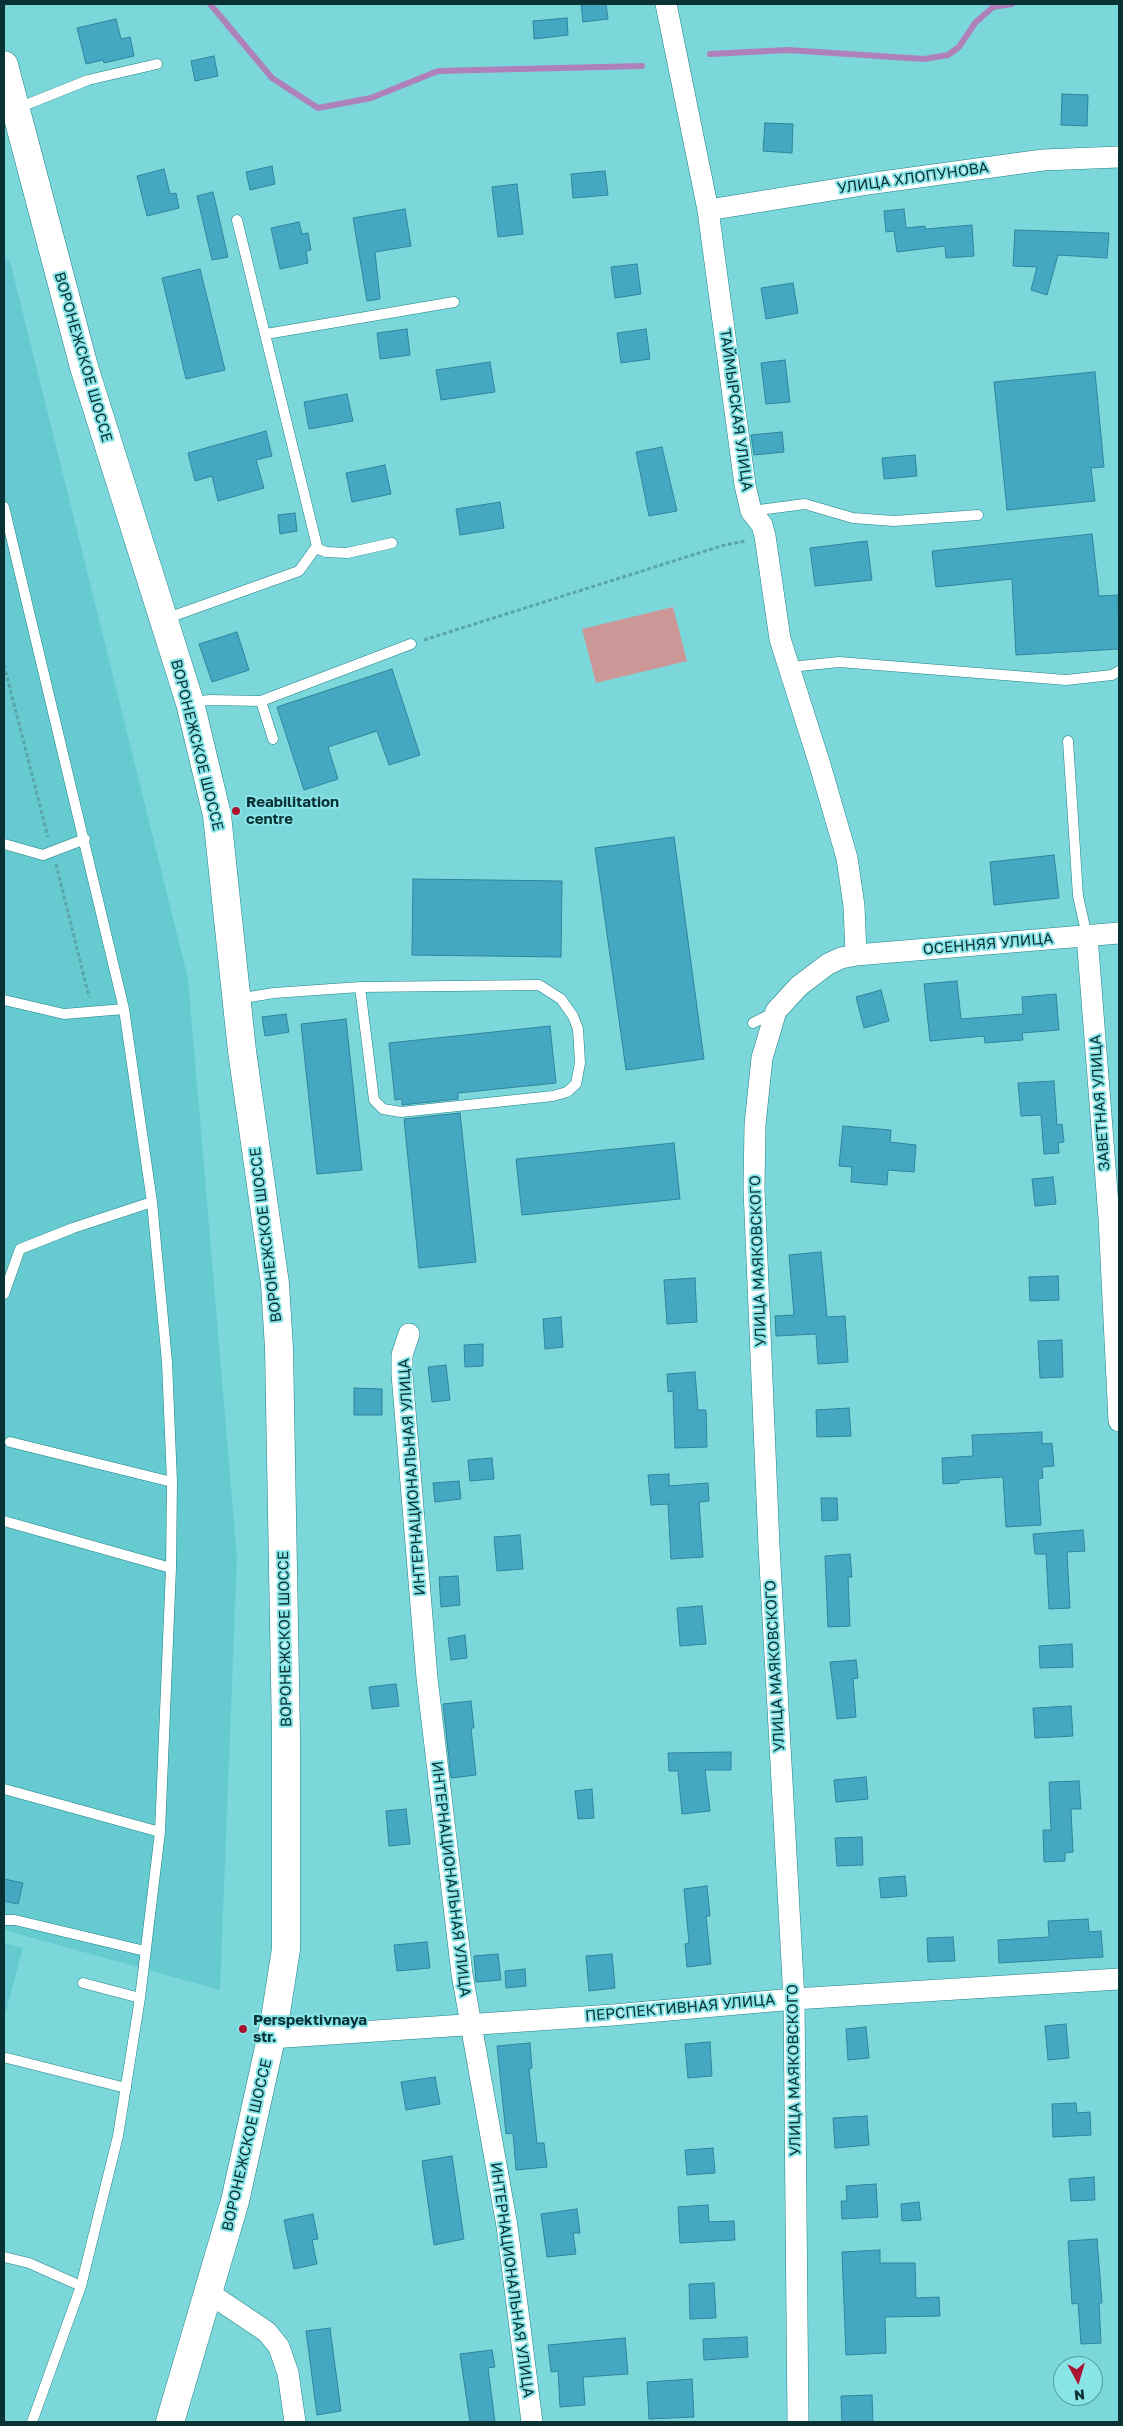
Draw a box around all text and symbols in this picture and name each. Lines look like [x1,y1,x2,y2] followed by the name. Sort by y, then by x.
[836,158,990,198] street label: УЛИЦА ХЛОПУНОВА
[50,270,116,444] street label: ВОРОНЕЖСКОЕ ШОССЕ
[716,328,756,492] street label: ТАЙМЫРСКАЯ УЛИЦА
[167,657,227,833] street label: ВОРОНЕЖСКОЕ ШОССЕ
[246,793,339,828] place label: Reabilitation centre
[230,805,242,817] marker: Reabilitation centre
[922,929,1054,959] street label: ОСЕННЯЯ УЛИЦА
[1086,1034,1114,1172] street label: ЗАВЕТНАЯ УЛИЦА
[246,1146,286,1324] street label: ВОРОНЕЖСКОЕ ШОССЕ
[746,1175,770,1347] street label: УЛИЦА МАЯКОВСКОГО
[395,1358,429,1596] street label: ИНТЕРНАЦИОНАЛЬНАЯ УЛИЦА
[274,1551,296,1727] street label: ВОРОНЕЖСКОЕ ШОССЕ
[762,1580,788,1752] street label: УЛИЦА МАЯКОВСКОГО
[428,1760,474,1998] street label: ИНТЕРНАЦИОНАЛЬНАЯ УЛИЦА
[783,1984,805,2156] street label: УЛИЦА МАЯКОВСКОГО
[584,1991,776,2025] street label: ПЕРСПЕКТИВНАЯ УЛИЦА
[253,2011,367,2046] place label: Perspektivnaya str.
[237,2023,249,2035] marker: Perspektivnaya str.
[218,2057,276,2233] street label: ВОРОНЕЖСКОЕ ШОССЕ
[487,2161,537,2399] street label: ИНТЕРНАЦИОНАЛЬНАЯ УЛИЦА
[1053,2356,1103,2406] north arrow
[1073,2386,1086,2404] text: N

